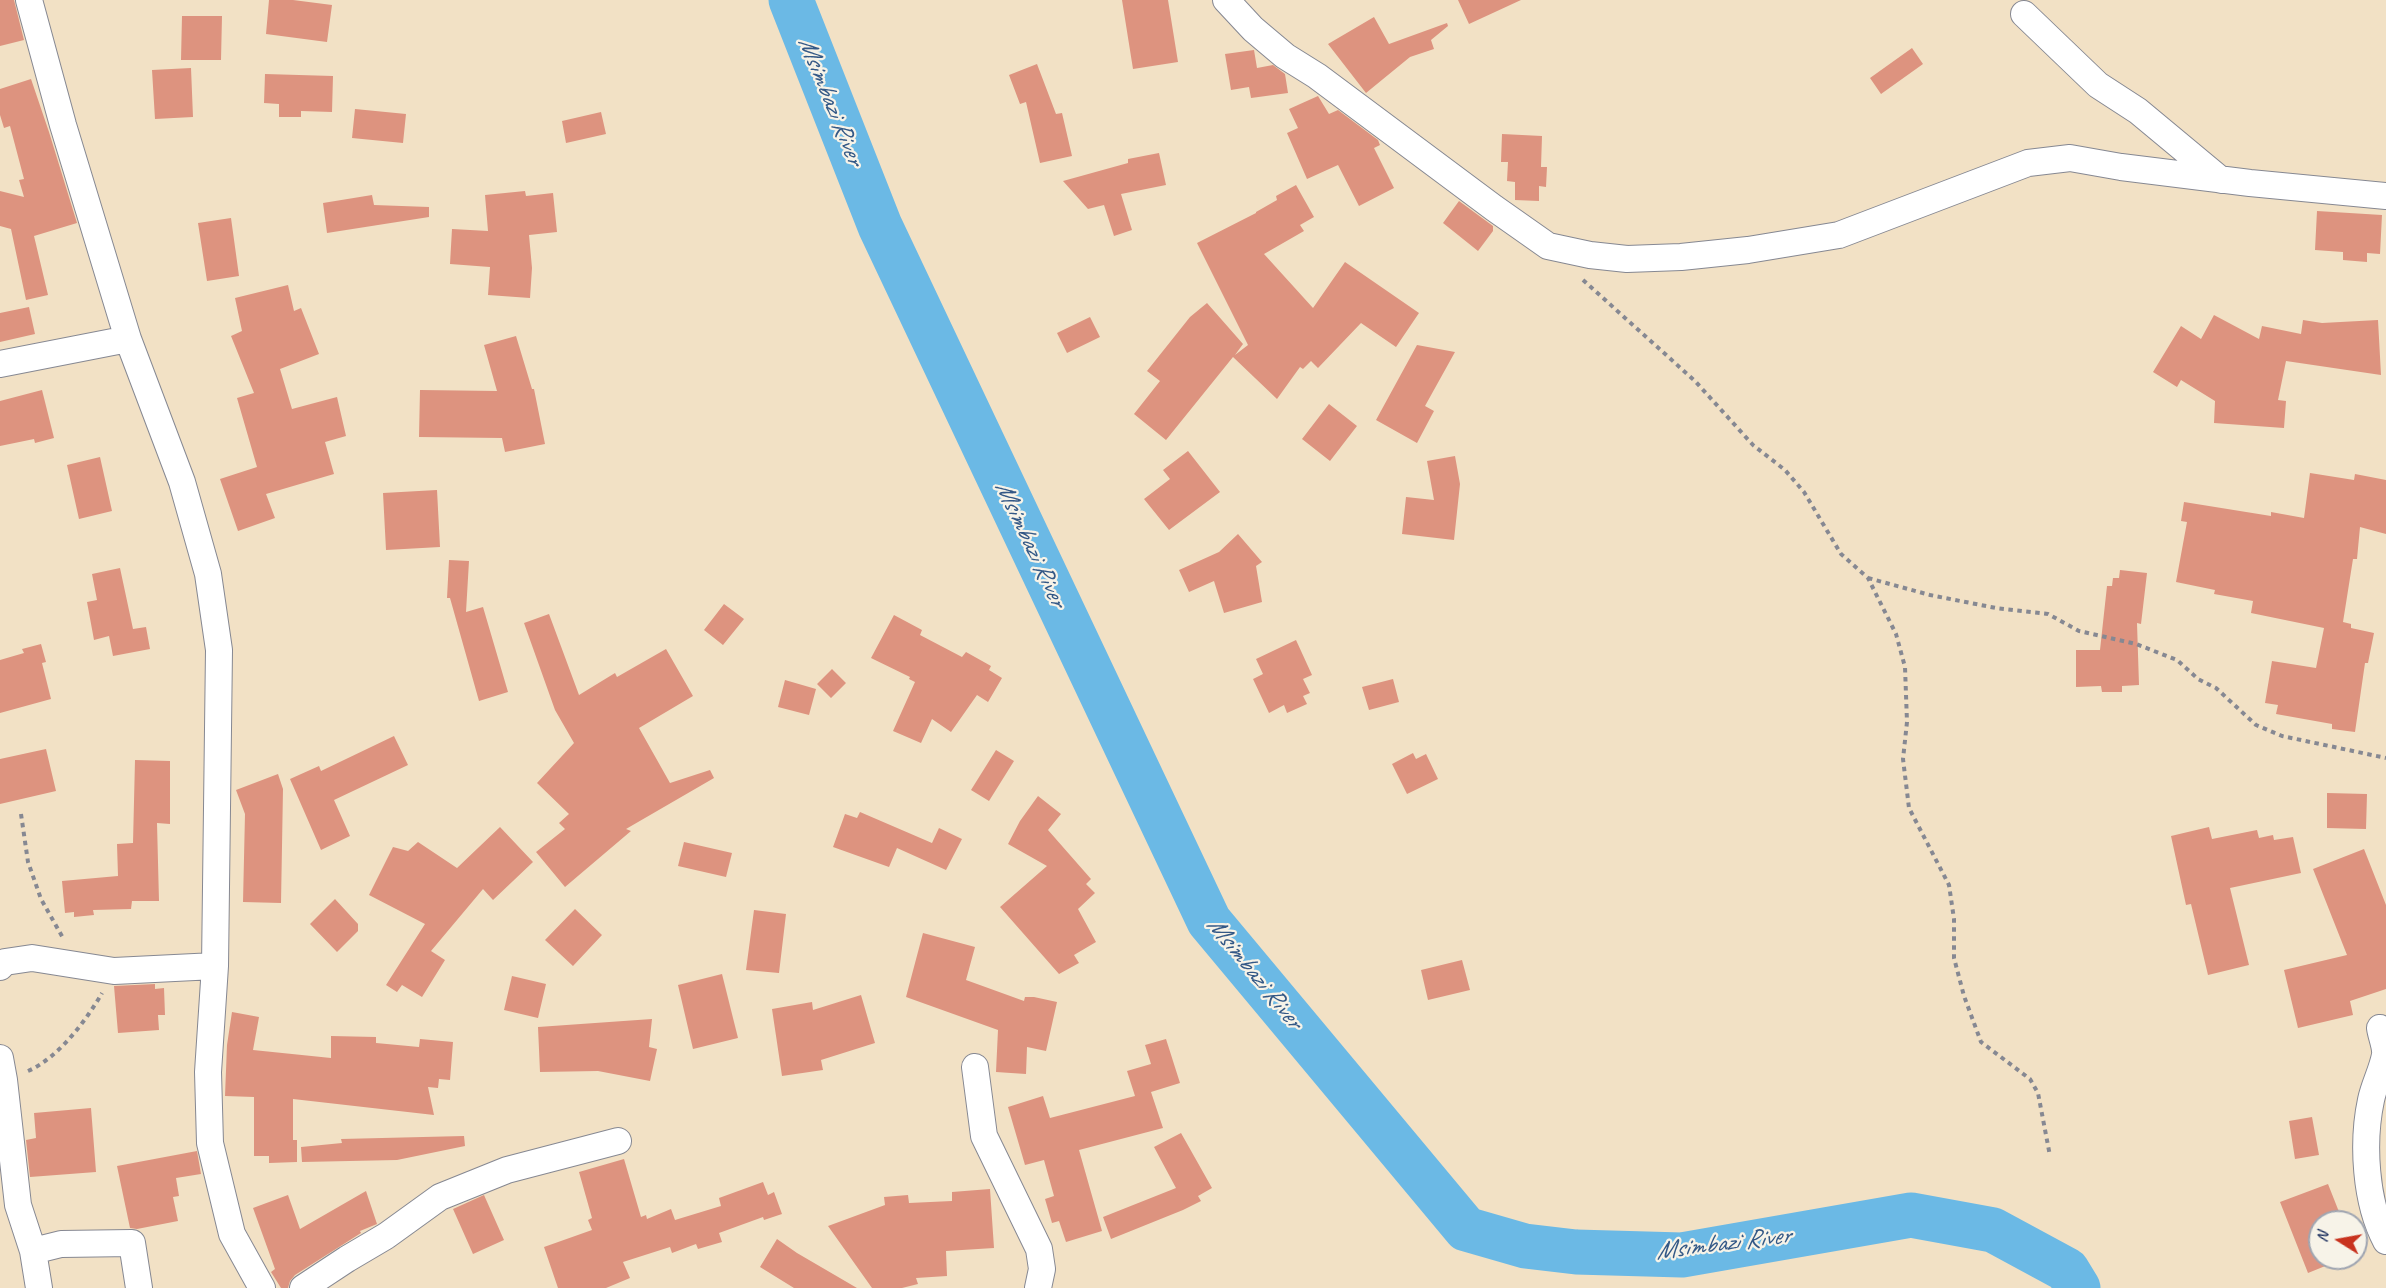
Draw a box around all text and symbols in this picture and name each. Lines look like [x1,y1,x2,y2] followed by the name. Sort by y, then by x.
[790,33,870,169] water label: Msimbazi River
[987,476,1073,612] water label: Msimbazi River
[1199,911,1309,1035] water label: Msimbazi River
[2308,1210,2368,1270] north arrow
[1654,1220,1792,1268] water label: Msimbazi River
[2312,1230,2333,1244] text: N

